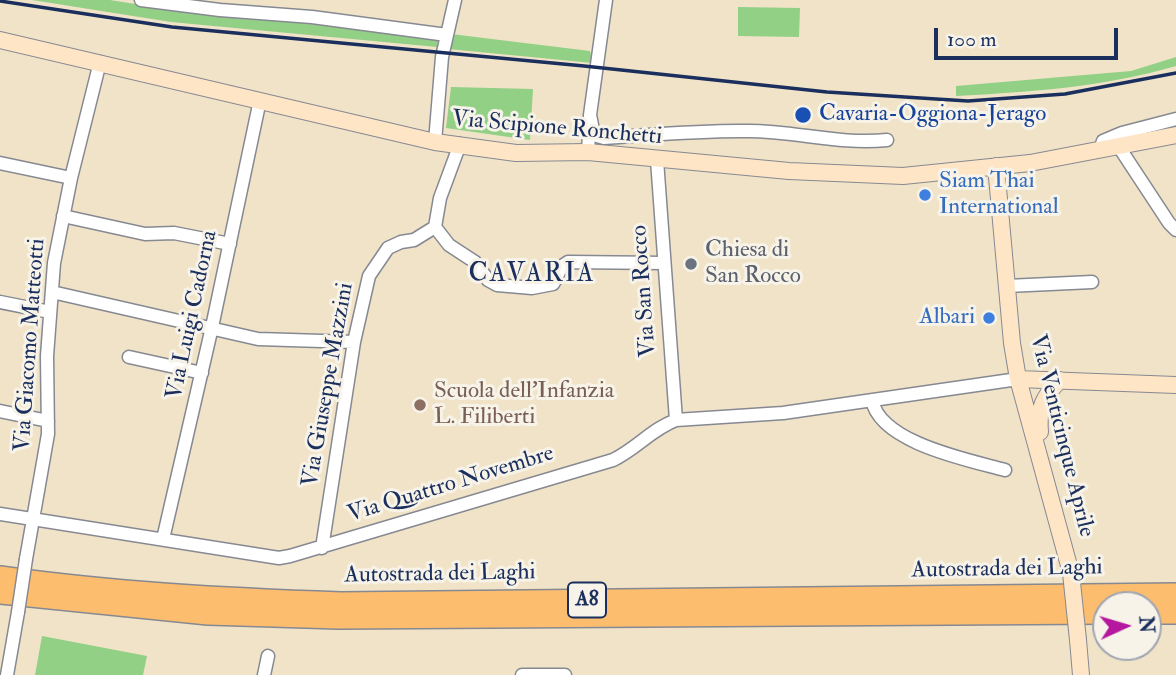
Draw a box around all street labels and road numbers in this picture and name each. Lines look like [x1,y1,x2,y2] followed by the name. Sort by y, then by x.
[451,106,663,152] street label: Via Scipione Ronchetti
[627,224,663,358] street label: Via San Rocco
[162,228,224,402] street label: Via Luigi Cadorna
[10,237,52,453] street label: Via Giacomo Matteotti
[297,281,361,489] street label: Via Giuseppe Mazzini
[1023,332,1099,540] street label: Via Venticinque Aprile
[345,441,557,529] street label: Via Quattro Novembre
[911,555,1103,585] street label: Autostrada dei Laghi
[344,560,536,590] street label: Autostrada dei Laghi
[568,582,606,618] road number: A8

